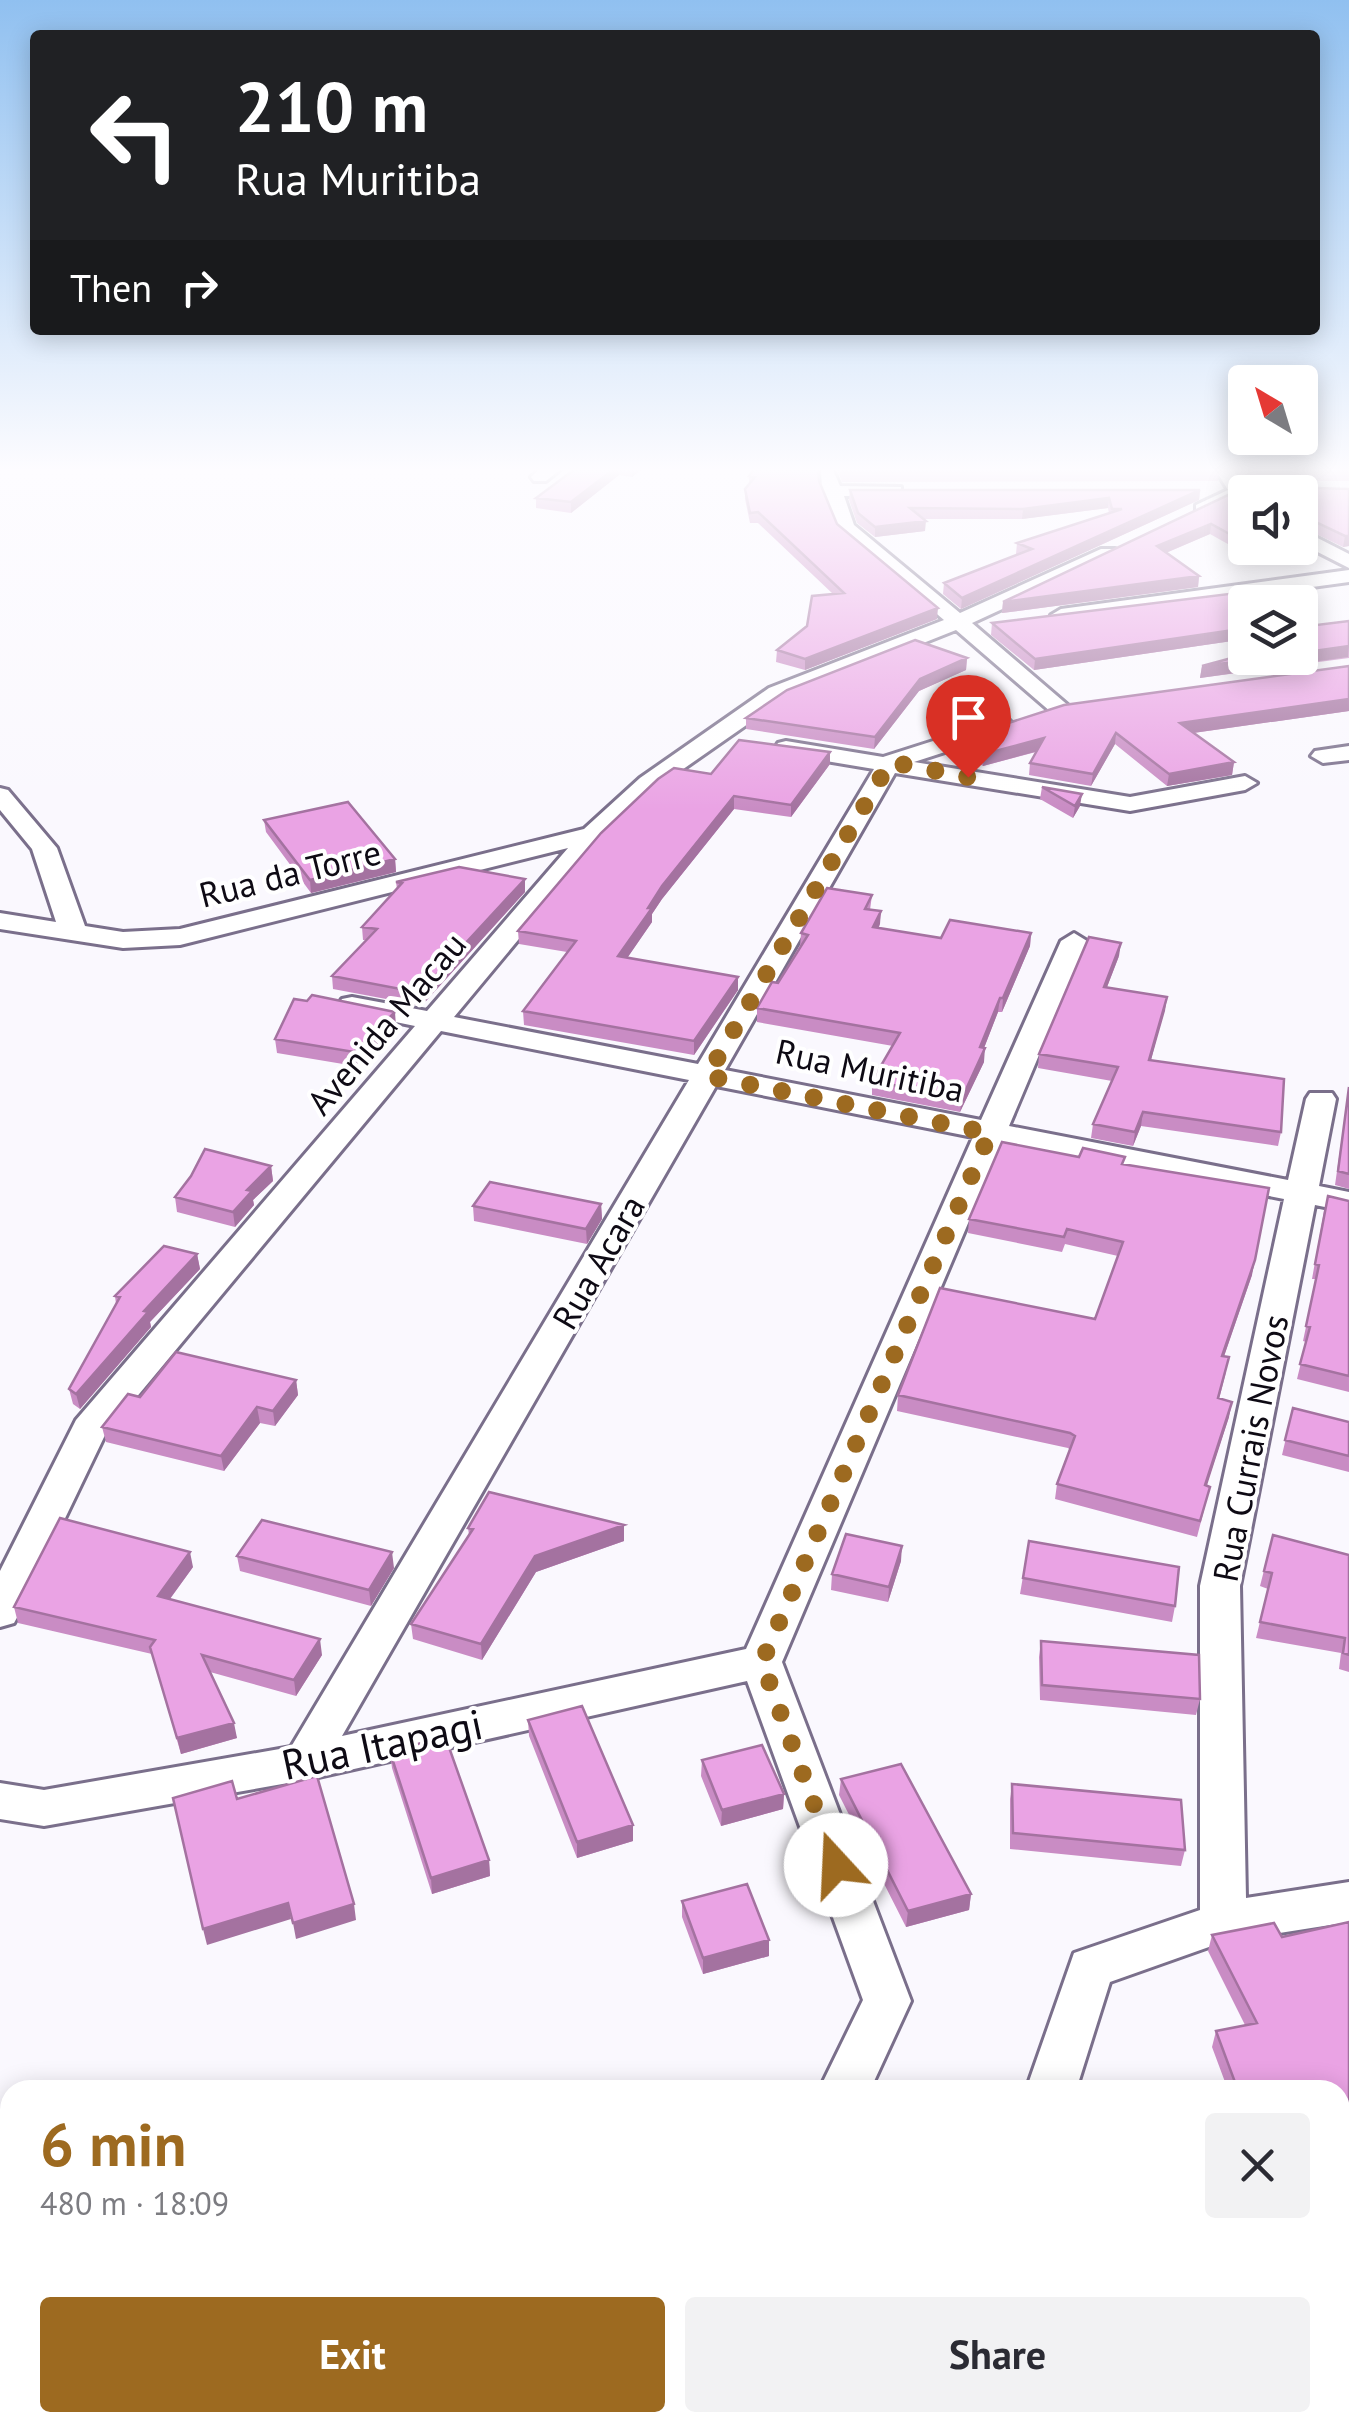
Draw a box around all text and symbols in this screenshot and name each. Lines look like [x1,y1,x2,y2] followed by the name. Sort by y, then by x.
[235,61,428,151] text: 210 m
[70,70,200,200] icon: left
[235,149,481,207] text: Rua Muritiba
[172,260,227,315] icon: right
[70,263,152,312] text: Then
[1228,365,1318,455] north arrow
[1228,365,1318,675] map controls
[1228,475,1318,565] button: sound
[1228,585,1318,675] button: layers
[926,675,1011,778] pin
[941,690,996,745] icon: arrive
[194,828,386,918] street label: Rua da Torre
[296,922,476,1124] street label: Avenida Macau
[772,1028,968,1112] street label: Rua Muritiba
[541,1187,655,1337] street label: Rua Acara
[1202,1311,1298,1585] street label: Rua Currais Novos
[277,1696,487,1792] street label: Rua Itapagi
[784,1813,888,1917] position arrow
[40,2105,186,2183] text: 6 min
[1205,2113,1310,2218] button: close
[40,2182,229,2224] text: 480 m · 18:09
[40,2297,665,2412] button: Exit
[685,2297,1310,2412] button: Share

